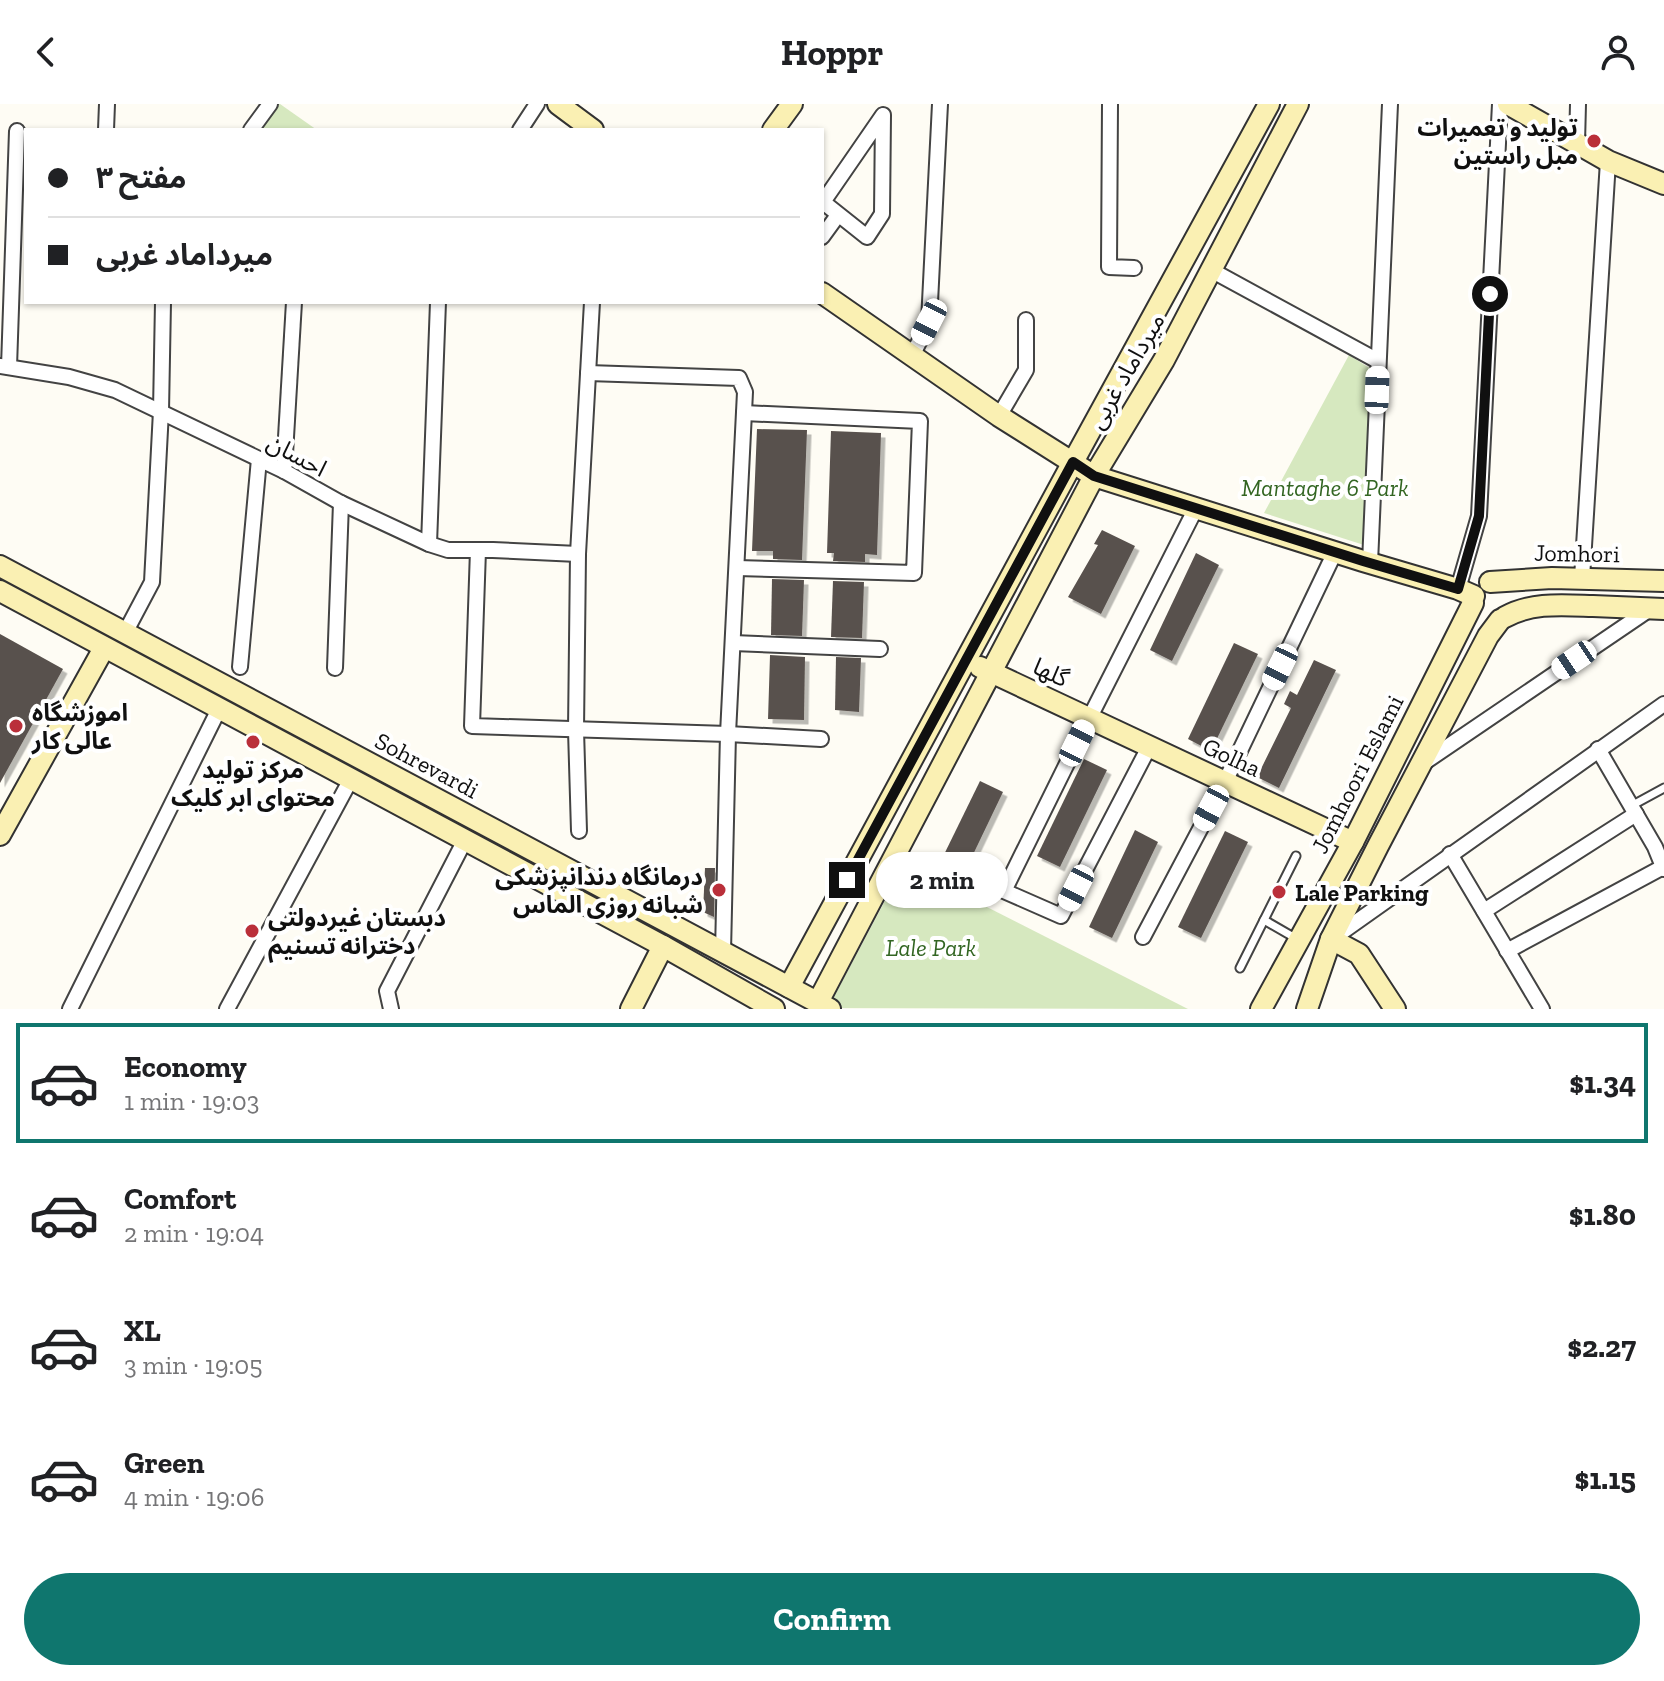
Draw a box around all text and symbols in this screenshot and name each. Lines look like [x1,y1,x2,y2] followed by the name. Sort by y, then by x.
[24,30,68,74] icon: back
[1596,30,1640,74] icon: person
[781,31,883,74] text: Hoppr
[1417,113,1578,170] place label: تولید و تعمیرات مبل راستین
[1585,132,1603,150] marker: تولید و تعمیرات مبل راستین
[96,160,187,196] text: مفتح ۳
[96,237,273,273] text: میرداماد غربی
[1472,276,1508,312] route start
[907,295,951,349] car
[1081,308,1171,434] street label: میرداماد غربی
[1364,366,1390,414] car
[262,427,332,483] street label: احسان
[1241,473,1409,502] park label: Mantaghe 6 Park
[1534,538,1620,568] street label: Jomhori
[1547,637,1601,683] car
[1259,640,1301,694] car
[1028,651,1075,693] street label: گلها
[1305,690,1409,858] street label: Jomhoori Eslami
[31,698,128,755] place label: اموزشگاه عالی کار
[1056,716,1098,770] car
[7,717,25,735] marker: اموزشگاه عالی کار
[370,726,484,805] street label: Sohrevardi
[1199,731,1266,783] street label: Golha
[244,733,262,751] marker: مرکز تولید محتوای ابر کلیک
[171,755,335,812] place label: مرکز تولید محتوای ابر کلیک
[1189,781,1233,835] car
[875,852,1007,908] callout: 2 min
[1054,861,1098,915] car
[495,862,703,919] place label: درمانگاه دندان‍‍پزشکی شبانه روزی الماس
[829,862,865,898] route end
[910,864,974,896] text: 2 min
[1295,878,1429,907] place label: Lale Parking
[710,881,728,899] marker: درمانگاه دندان‍‍پزشکی شبانه روزی الماس
[1270,883,1288,901] marker: Lale Parking
[268,903,446,963] place label: دبستان غیردولتی دخترانه تسنیم
[243,922,261,940] marker: دبستان غیردولتی دخترانه تسنیم
[886,933,977,962] park label: Lale Park
[28,1047,100,1119] icon: car
[124,1049,247,1085] text: Economy
[1569,1065,1636,1101] text: $1.34
[124,1085,259,1117] text: 1 min · 19:03
[28,1179,100,1251] icon: car
[124,1181,236,1217] text: Comfort
[1569,1197,1636,1233] text: $1.80
[124,1217,264,1249] text: 2 min · 19:04
[28,1311,100,1383] icon: car
[124,1313,161,1349] text: XL
[1567,1329,1636,1365] text: $2.27
[124,1349,263,1381] text: 3 min · 19:05
[28,1443,100,1515] icon: car
[124,1445,204,1481] text: Green
[1575,1461,1636,1497] text: $1.15
[124,1481,264,1513] text: 4 min · 19:06
[24,1573,1640,1665] button: Confirm

